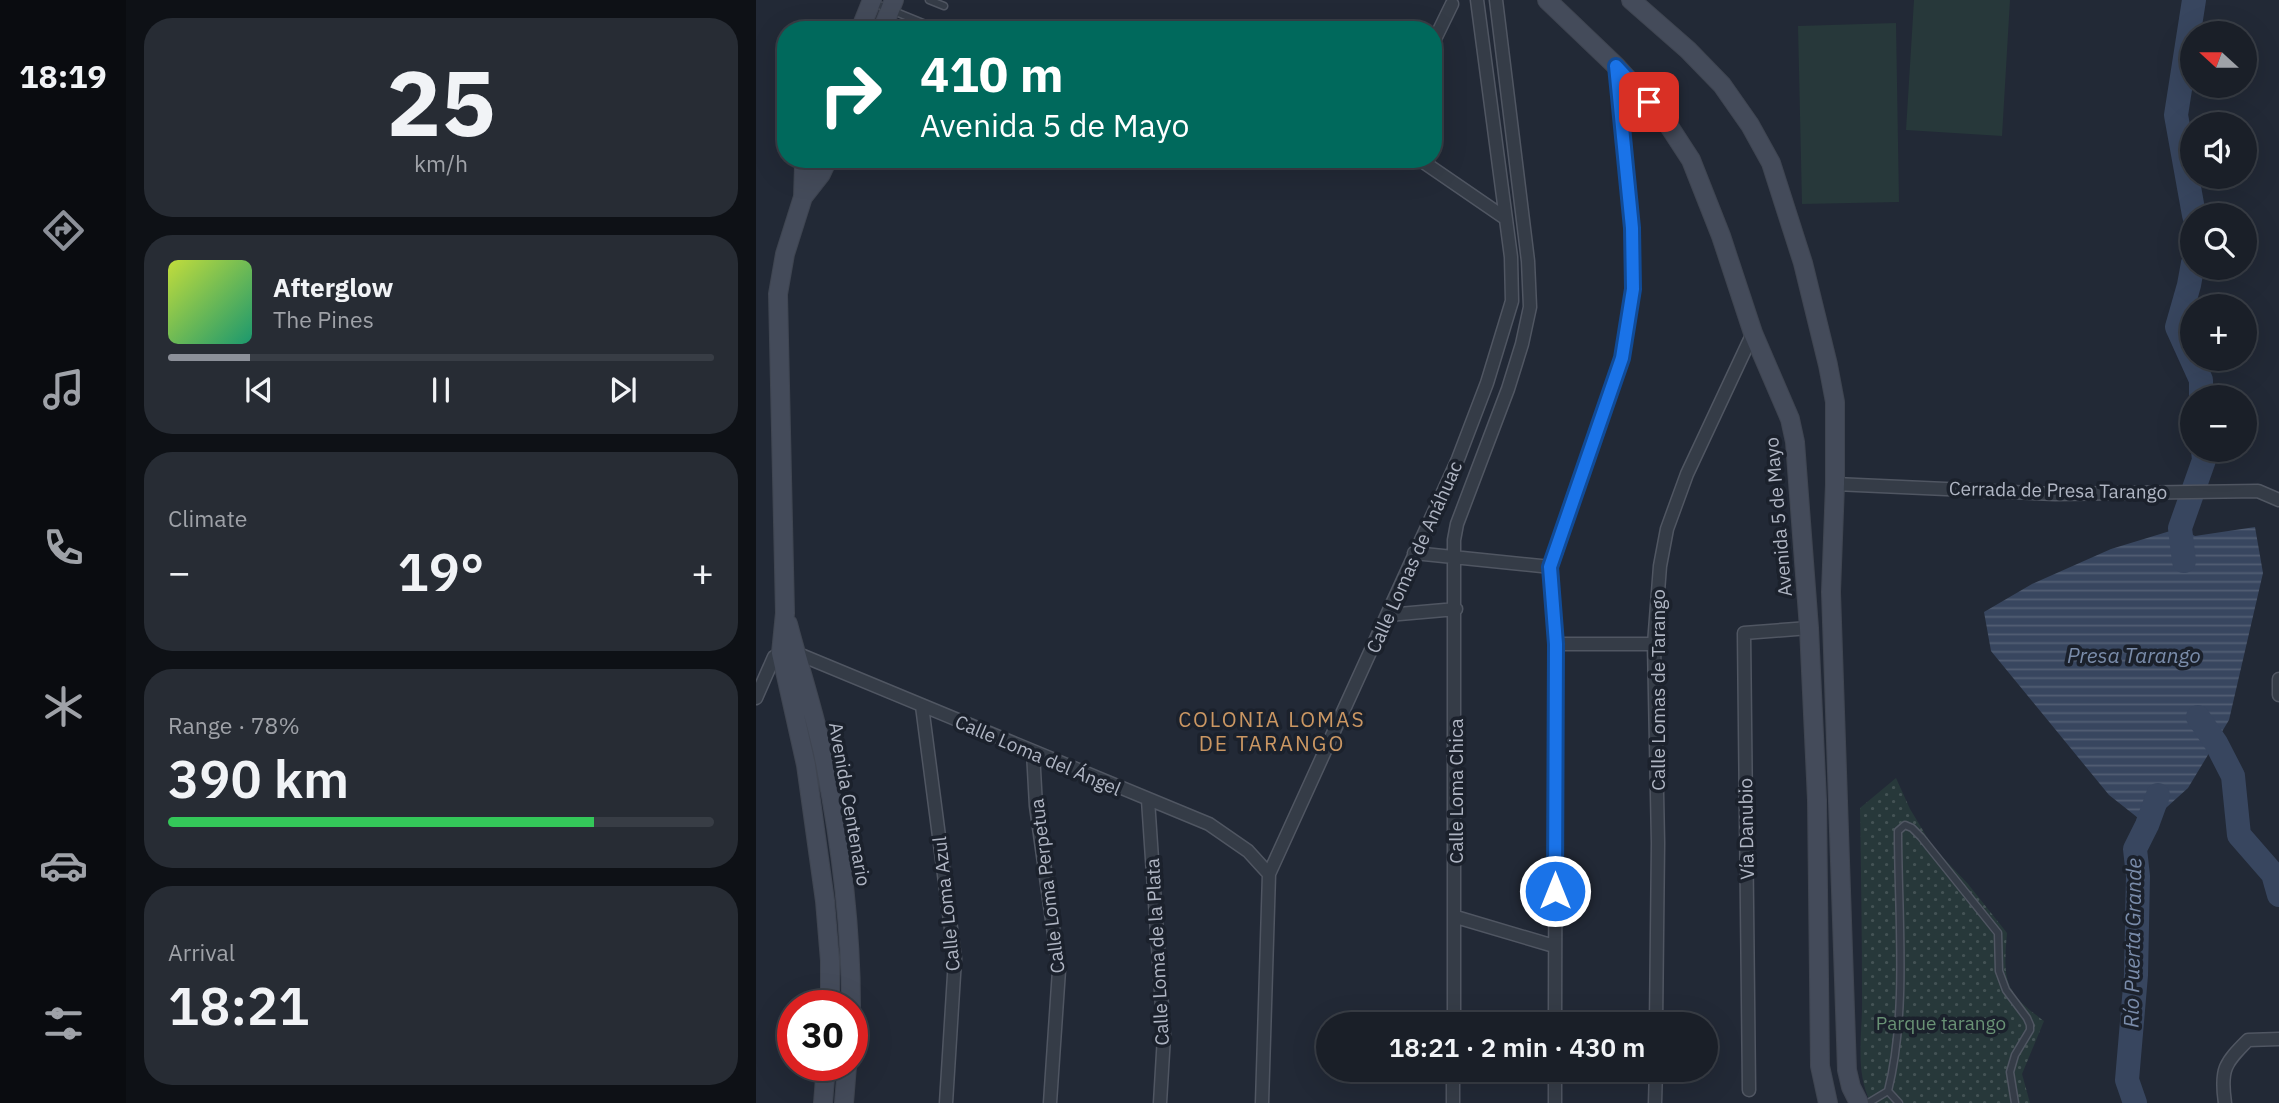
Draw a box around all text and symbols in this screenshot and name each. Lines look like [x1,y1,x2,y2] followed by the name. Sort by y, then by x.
[2180,21,2258,98] north arrow
[2180,21,2257,462] map controls
[920,42,1064,105] text: 410 m
[386,43,496,161] text: 25
[805,49,896,140] icon: right
[19,55,107,97] text: 18:19
[1619,72,1679,132] pin
[1630,83,1668,121] icon: arrive
[920,104,1189,146] text: Avenida 5 de Mayo
[2180,112,2257,189] button: sound
[414,148,468,178] text: km/h
[2180,203,2257,280] button: search
[39,206,88,255] icon: directions
[273,270,393,304] text: Afterglow
[2180,294,2257,371] button: +
[273,304,374,334] text: The Pines
[39,365,88,414] icon: music
[240,371,278,409] icon: previous
[422,371,460,409] icon: pause
[604,371,642,409] icon: next
[2180,385,2257,462] button: −
[1759,436,1797,598] street label: Avenida 5 de Mayo
[1361,457,1467,657] street label: Calle Lomas de Anáhuac
[1949,476,2167,504] street label: Cerrada de Presa Tarango
[168,503,247,533] text: Climate
[39,523,88,572] icon: phone
[398,538,484,605] text: 19°
[168,547,191,596] text: −
[691,547,714,596] text: +
[1646,589,1670,791] street label: Calle Lomas de Tarango
[2067,641,2201,669] water label: Presa Tarango
[39,682,88,731] icon: climate
[1178,705,1366,757] district label: COLONIA LOMAS DE TARANGO
[951,709,1125,801] street label: Calle Loma del Ángel
[168,710,300,740] text: Range · 78%
[1444,718,1468,864] street label: Calle Loma Chica
[824,720,876,888] street label: Avenida Centenario
[168,745,349,812] text: 390 km
[1733,778,1759,880] street label: Vía Danubio
[1024,797,1070,975] street label: Calle Loma Perpetua
[927,835,965,973] street label: Calle Loma Azul
[39,841,88,890] icon: car
[1518,854,1592,928] position arrow
[2117,857,2147,1028] water label: Río Puerta Grande
[1140,858,1174,1046] street label: Calle Loma de la Plata
[168,937,235,967] text: Arrival
[168,972,309,1039] text: 18:21
[777,990,868,1081] speed limit sign: 30
[39,999,88,1048] icon: filters
[1876,1011,2006,1035] park label: Parque tarango
[1389,1030,1645,1064] text: 18:21 · 2 min · 430 m

